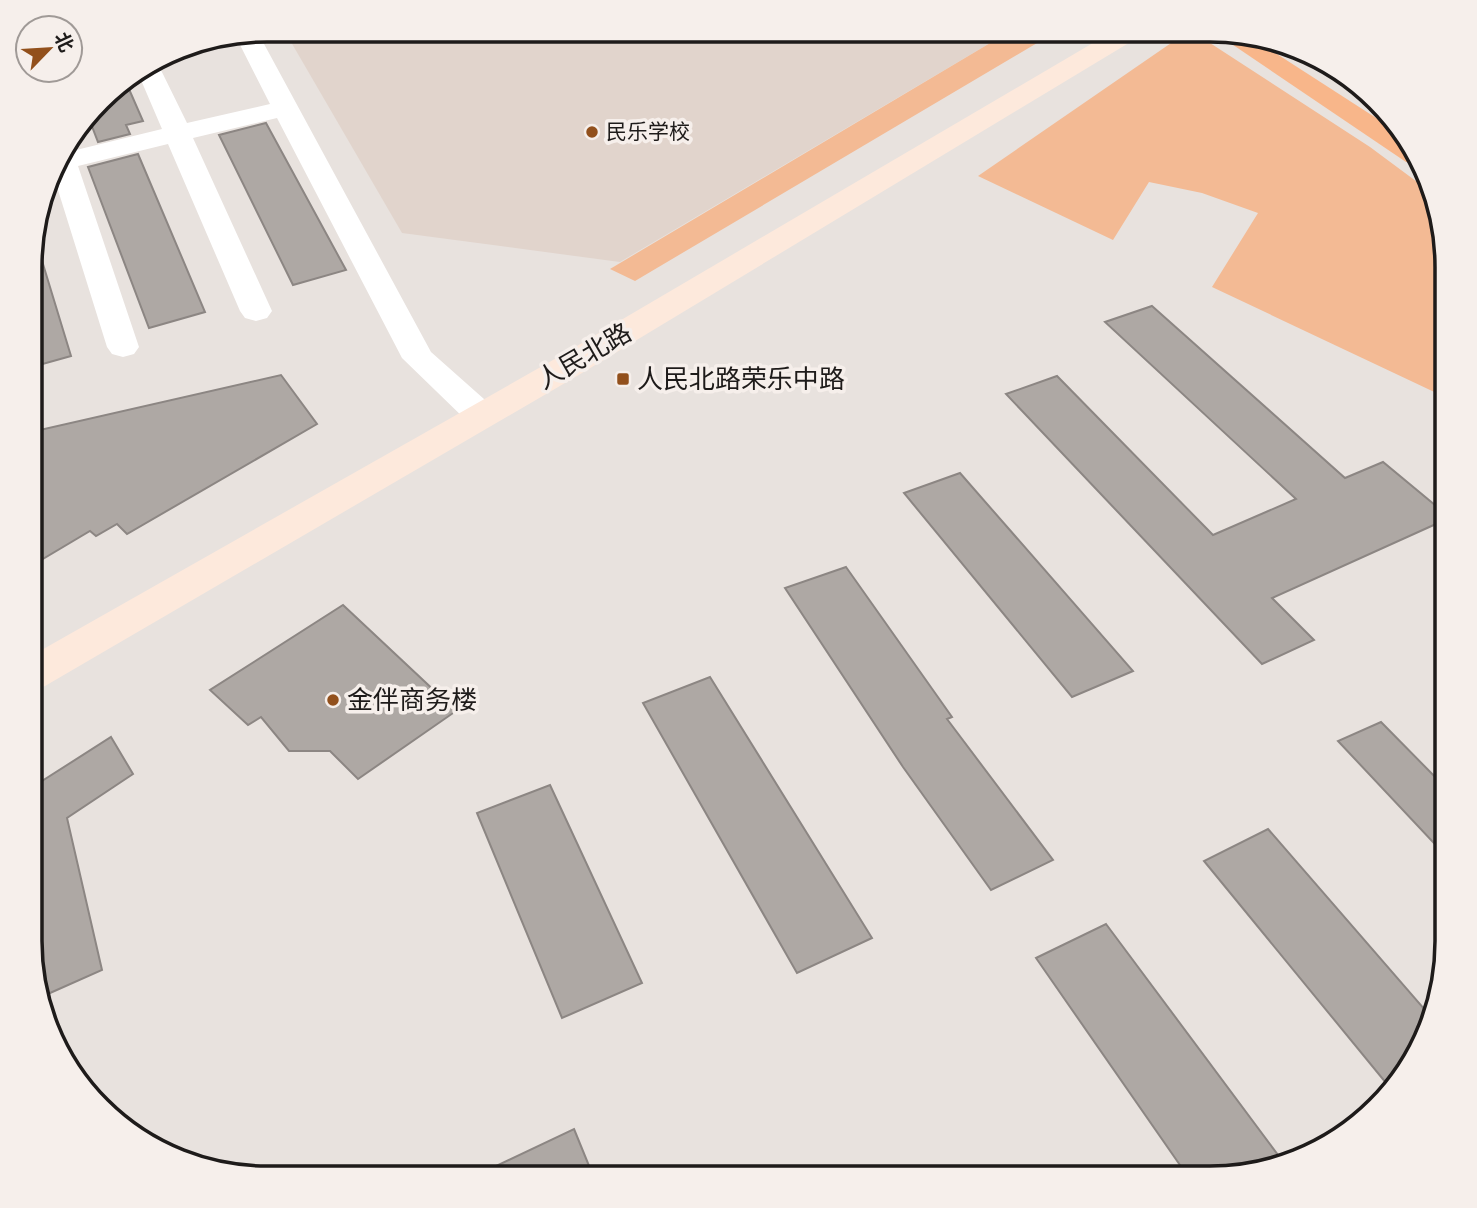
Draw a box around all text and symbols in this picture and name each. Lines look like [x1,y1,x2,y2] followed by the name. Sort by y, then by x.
[14,14,84,84] north arrow
[48,28,80,56] text: 北
[606,117,690,147] place label: 民乐学校
[584,124,600,140] marker: 民乐学校
[529,314,639,398] street label: 人民北路
[637,360,845,398] place label: 人民北路荣乐中路
[615,371,631,387] marker: 人民北路荣乐中路
[347,681,477,719] place label: 金伴商务楼
[325,692,341,708] marker: 金伴商务楼

